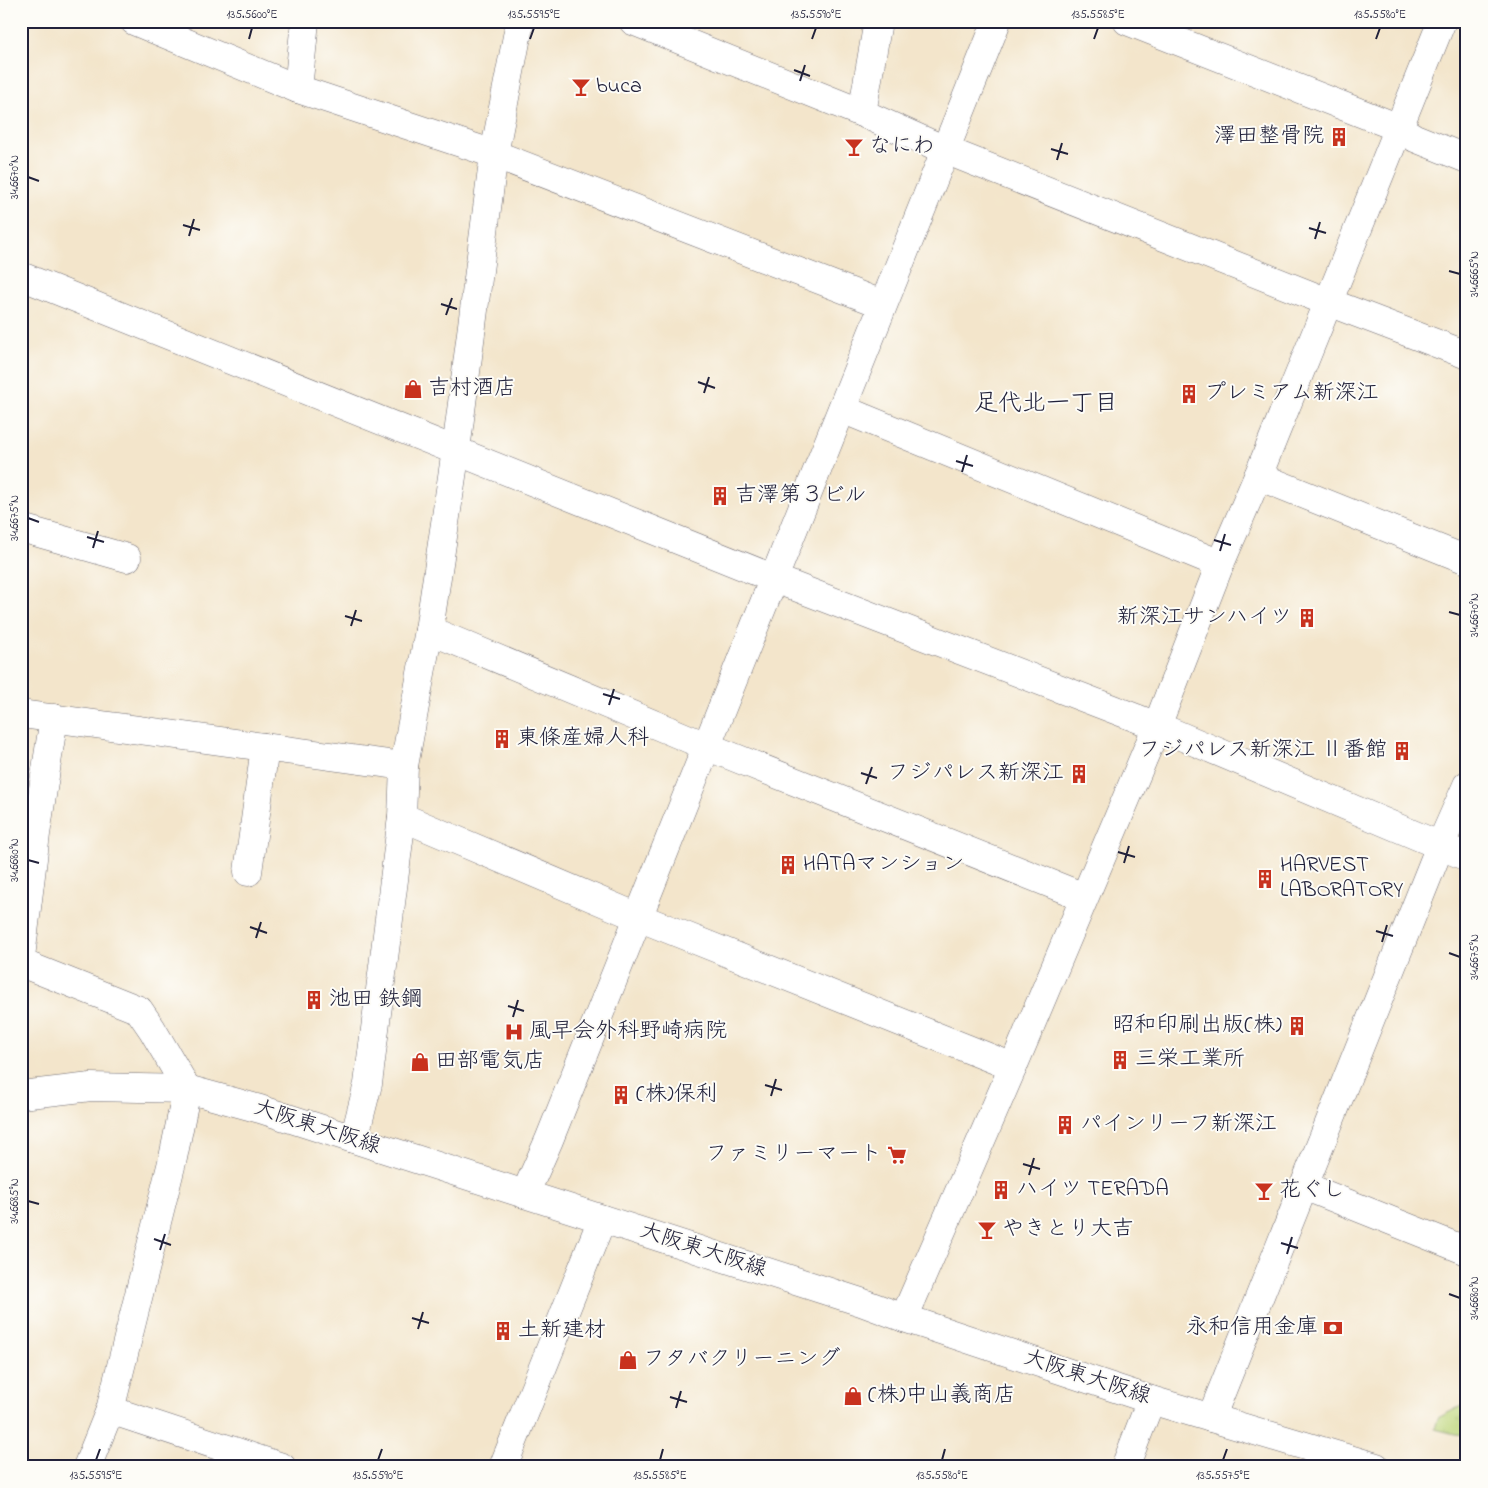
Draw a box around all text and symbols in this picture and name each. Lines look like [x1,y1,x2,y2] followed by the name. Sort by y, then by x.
[226,6,278,24] text: 135.5600°E
[508,6,560,24] text: 135.5595°E
[790,6,842,24] text: 135.5590°E
[1071,6,1125,24] text: 135.5585°E
[1354,6,1406,24] text: 135.5580°E
[596,71,642,103] place label: buca
[570,76,592,98] bar icon: buca
[1214,121,1324,153] place label: 澤田整骨院
[1328,126,1350,148] building icon: 澤田整骨院
[869,131,935,163] place label: なにわ
[843,136,865,158] bar icon: なにわ
[6,155,24,199] text: 34.6670°N
[1466,251,1484,297] text: 34.6665°N
[428,373,516,405] place label: 吉村酒店
[402,378,424,400] shop icon: 吉村酒店
[1204,378,1379,410] place label: プレミアム新深江
[1178,383,1200,405] building icon: プレミアム新深江
[974,387,1118,422] district label: 足代北一丁目
[735,480,867,512] place label: 吉澤第３ビル
[709,485,731,507] building icon: 吉澤第３ビル
[6,495,24,541] text: 34.6675°N
[1466,593,1484,637] text: 34.6670°N
[1117,602,1292,634] place label: 新深江サンハイツ
[1296,607,1318,629] building icon: 新深江サンハイツ
[517,723,649,755] place label: 東條産婦人科
[491,728,513,750] building icon: 東條産婦人科
[1139,735,1387,767] place label: フジパレス新深江 Ⅱ番館
[1391,740,1413,762] building icon: フジパレス新深江 Ⅱ番館
[887,758,1064,790] place label: フジパレス新深江
[1068,763,1090,785] building icon: フジパレス新深江
[6,838,24,882] text: 34.6680°N
[803,849,965,881] place label: HATAマンション
[1280,850,1403,907] place label: HARVEST LABORATORY
[777,854,799,876] building icon: HATAマンション
[1254,868,1276,890] building icon: HARVEST LABORATORY
[1466,934,1484,980] text: 34.6675°N
[329,984,423,1016] place label: 池田 鉄鋼
[303,989,325,1011] building icon: 池田 鉄鋼
[1112,1010,1282,1042] place label: 昭和印刷出版(株)
[1286,1015,1308,1037] building icon: 昭和印刷出版(株)
[529,1016,727,1048] place label: 風早会外科野崎病院
[503,1021,525,1043] hospital icon: 風早会外科野崎病院
[1135,1044,1245,1076] place label: 三栄工業所
[435,1046,545,1078] place label: 田部電気店
[1109,1049,1131,1071] building icon: 三栄工業所
[409,1051,431,1073] shop icon: 田部電気店
[636,1079,718,1111] place label: (株)保利
[610,1084,632,1106] building icon: (株)保利
[249,1092,385,1164] street label: 大阪東大阪線
[1080,1109,1277,1141] place label: パインリーフ新深江
[1054,1114,1076,1136] building icon: パインリーフ新深江
[706,1139,882,1171] place label: ファミリーマート
[886,1144,908,1166] supermarket icon: ファミリーマート
[1016,1174,1169,1206] place label: ハイツ TERADA
[1279,1175,1345,1207] place label: 花ぐし
[6,1178,24,1224] text: 34.6685°N
[990,1179,1012,1201] building icon: ハイツ TERADA
[1253,1180,1275,1202] bar icon: 花ぐし
[1002,1214,1134,1246] place label: やきとり大吉
[635,1215,771,1287] street label: 大阪東大阪線
[976,1219,998,1241] bar icon: やきとり大吉
[1466,1276,1484,1320] text: 34.6680°N
[1186,1312,1318,1344] place label: 永和信用金庫
[518,1315,606,1347] place label: 土新建材
[1322,1317,1344,1339] bank icon: 永和信用金庫
[492,1320,514,1342] building icon: 土新建材
[1019,1342,1155,1414] street label: 大阪東大阪線
[643,1344,841,1376] place label: フタバクリーニング
[617,1349,639,1371] shop icon: フタバクリーニング
[868,1380,1016,1412] place label: (株)中山義商店
[842,1385,864,1407] shop icon: (株)中山義商店
[70,1467,122,1485] text: 135.5595°E
[352,1467,404,1485] text: 135.5590°E
[633,1467,687,1485] text: 135.5585°E
[916,1467,968,1485] text: 135.5580°E
[1196,1467,1250,1485] text: 135.5575°E

